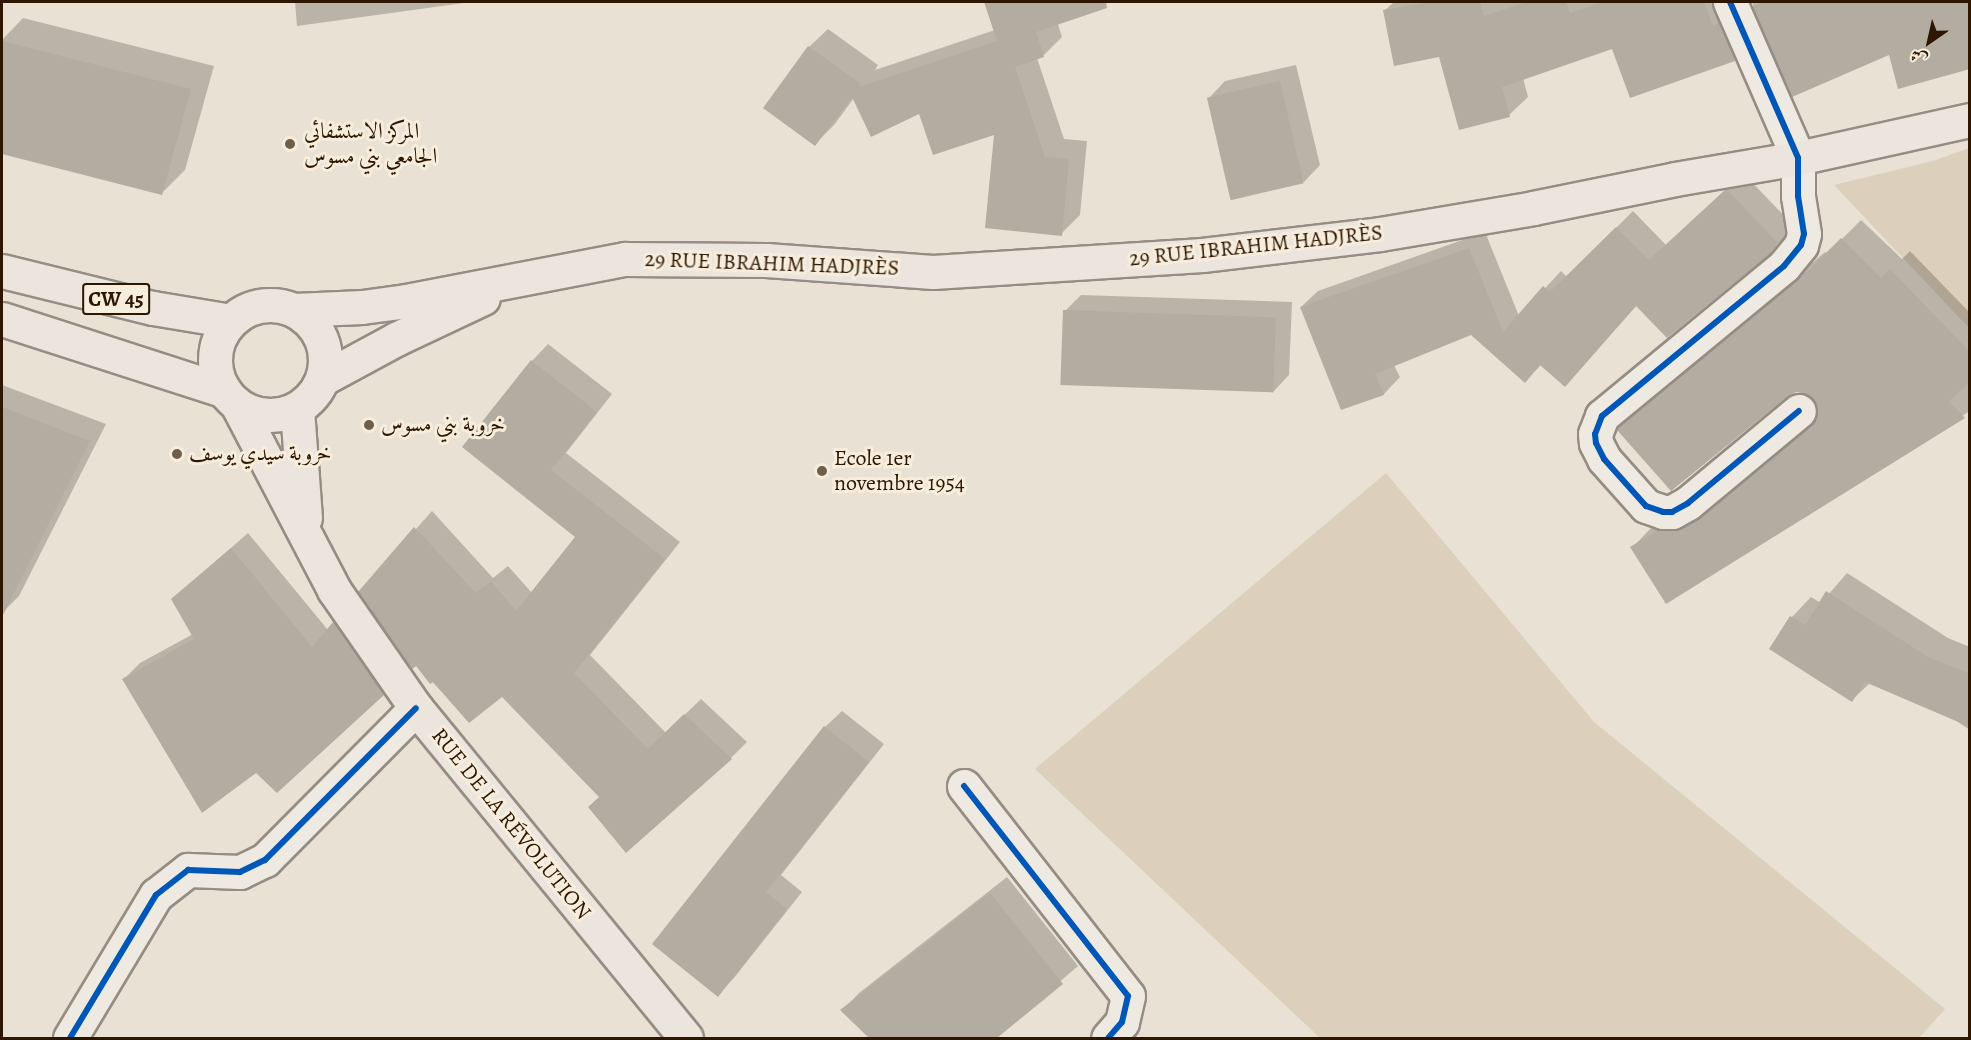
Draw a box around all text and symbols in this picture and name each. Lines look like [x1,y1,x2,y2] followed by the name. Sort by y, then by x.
[1899,12,1959,72] north arrow
[1906,43,1932,70] text: ش
[304,118,437,170] place label: المركز الاستشفائي الجامعي بني مسوس
[281,135,299,153] marker: المركز الاستشفائي الجامعي بني مسوس
[1128,220,1384,272] street label: 29 RUE IBRAHIM HADJRÈS
[644,246,900,282] street label: 29 RUE IBRAHIM HADJRÈS
[82,281,150,317] road number: CW 45
[381,412,505,438] place label: خروبة بني مسوس
[362,418,376,432] marker: خروبة بني مسوس
[189,441,332,467] place label: خروبة سيدي يوسف
[834,445,965,496] place label: Ecole 1er novembre 1954
[170,447,184,461] marker: خروبة سيدي يوسف
[815,464,829,478] marker: Ecole 1er novembre 1954
[426,723,596,925] street label: RUE DE LA RÉVOLUTION

